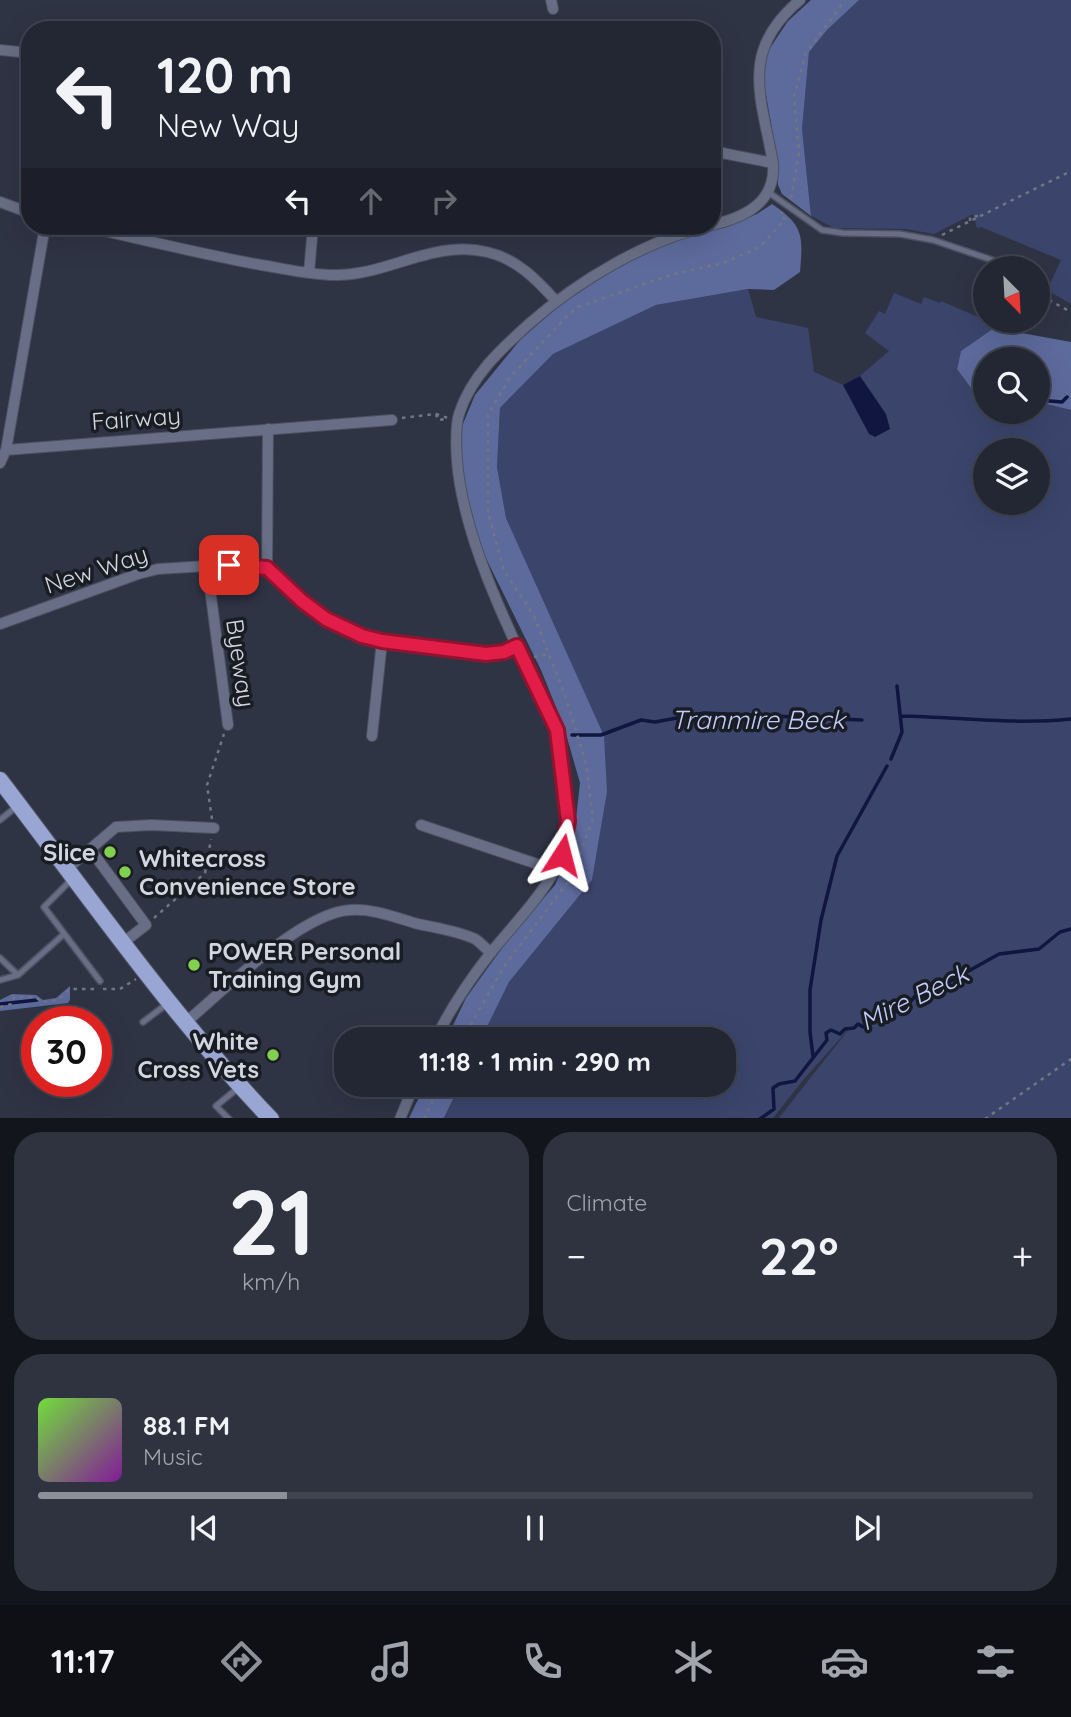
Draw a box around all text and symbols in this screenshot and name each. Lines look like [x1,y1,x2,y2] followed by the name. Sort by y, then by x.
[157,44,293,105] text: 120 m
[42,49,133,140] icon: left
[157,105,299,145] text: New Way
[279,182,317,220] icon: left
[352,182,390,220] icon: ahead
[425,182,463,220] icon: right
[973,256,1050,332] north arrow
[973,256,1050,515] map controls
[973,347,1050,424] button: search
[90,400,182,436] street label: Fairway
[973,438,1050,515] button: layers
[199,535,259,595] pin
[41,538,151,600] street label: New Way
[210,546,248,584] icon: arrive
[220,617,262,709] street label: Byeway
[671,703,847,736] water label: Tranmire Beck
[525,818,599,892] position arrow
[43,837,96,867] place label: Slice
[139,843,356,901] place label: Whitecross Convenience Store
[102,844,118,860] marker: Slice
[117,864,133,880] marker: Whitecross Convenience Store
[208,936,401,994] place label: POWER Personal Training Gym
[854,956,976,1038] water label: Mire Beck
[186,957,202,973] marker: POWER Personal Training Gym
[21,1006,112,1097] speed limit sign: 30
[137,1026,259,1084] place label: White Cross Vets
[419,1045,651,1078] text: 11:18 · 1 min · 290 m
[265,1047,281,1063] marker: White Cross Vets
[228,1164,315,1278] text: 21
[567,1188,647,1217] text: Climate
[759,1223,839,1288] text: 22°
[567,1232,586,1280] text: −
[1012,1232,1033,1280] text: +
[242,1267,300,1296] text: km/h
[143,1409,230,1442] text: 88.1 FM
[143,1442,203,1471] text: Music
[185,1509,223,1547] icon: previous
[516,1509,554,1547] icon: pause
[848,1509,886,1547] icon: next
[217,1637,266,1686] icon: directions
[367,1637,416,1686] icon: music
[518,1637,567,1686] icon: phone
[669,1637,718,1686] icon: climate
[820,1637,869,1686] icon: car
[971,1637,1020,1686] icon: filters
[51,1641,115,1681] text: 11:17

